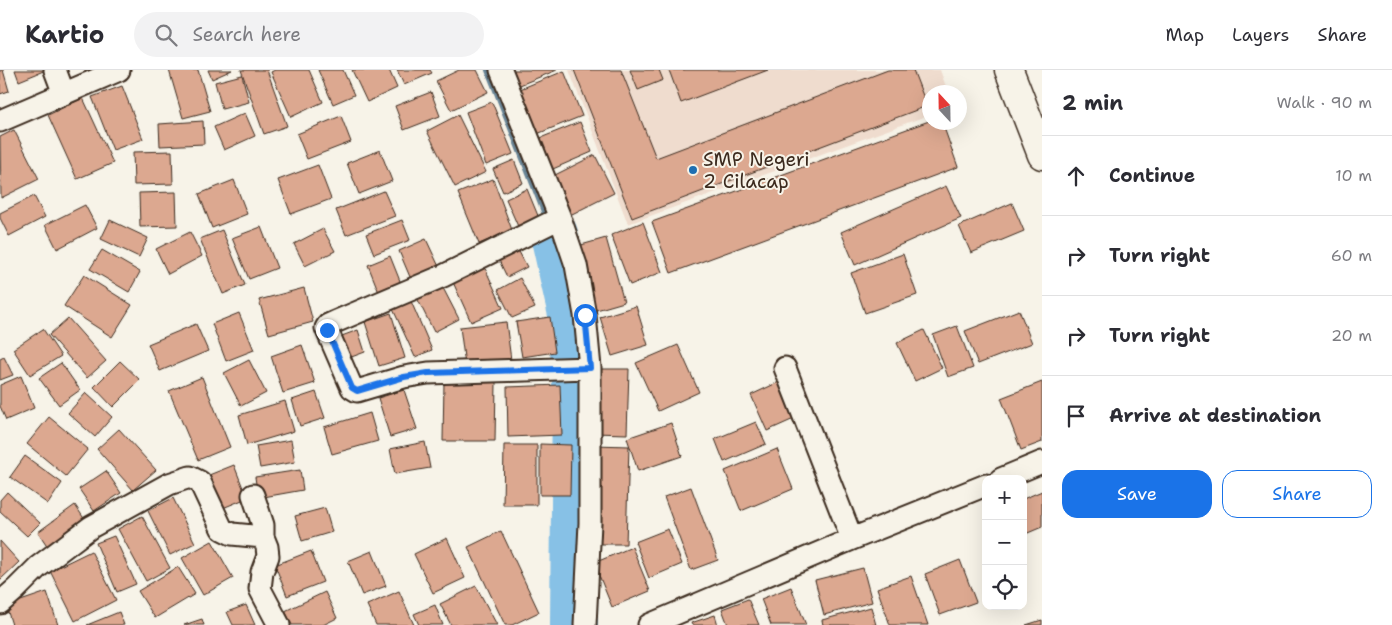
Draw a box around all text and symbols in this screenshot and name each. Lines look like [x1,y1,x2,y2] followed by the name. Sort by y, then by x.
[134,12,484,57] search box
[25,19,104,51] text: Kartio
[152,21,180,49] icon: search
[192,22,301,47] text: Search here
[1166,23,1204,47] text: Map
[1232,23,1289,47] text: Layers
[1317,23,1367,47] text: Share
[922,85,967,130] north arrow
[1062,89,1123,117] text: 2 min
[1277,92,1372,113] text: Walk · 90 m
[703,147,810,194] place label: SMP Negeri 2 Cilacap
[1062,162,1090,190] icon: ahead
[1109,163,1195,188] text: Continue
[687,164,699,176] marker: SMP Negeri 2 Cilacap
[1335,165,1372,186] text: 10 m
[1062,242,1090,270] icon: right
[1109,243,1210,268] text: Turn right
[1331,245,1372,266] text: 60 m
[574,304,597,327] route start
[316,319,339,342] route end
[1062,322,1090,350] icon: right
[1109,323,1210,348] text: Turn right
[1331,325,1372,346] text: 20 m
[1062,402,1090,430] icon: arrive
[1109,403,1321,428] text: Arrive at destination
[1062,470,1212,518] button: Save
[1222,470,1372,518] button: Share
[982,475,1027,610] map controls
[982,475,1027,520] button: +
[982,520,1027,565] button: −
[982,565,1027,610] button: locate

